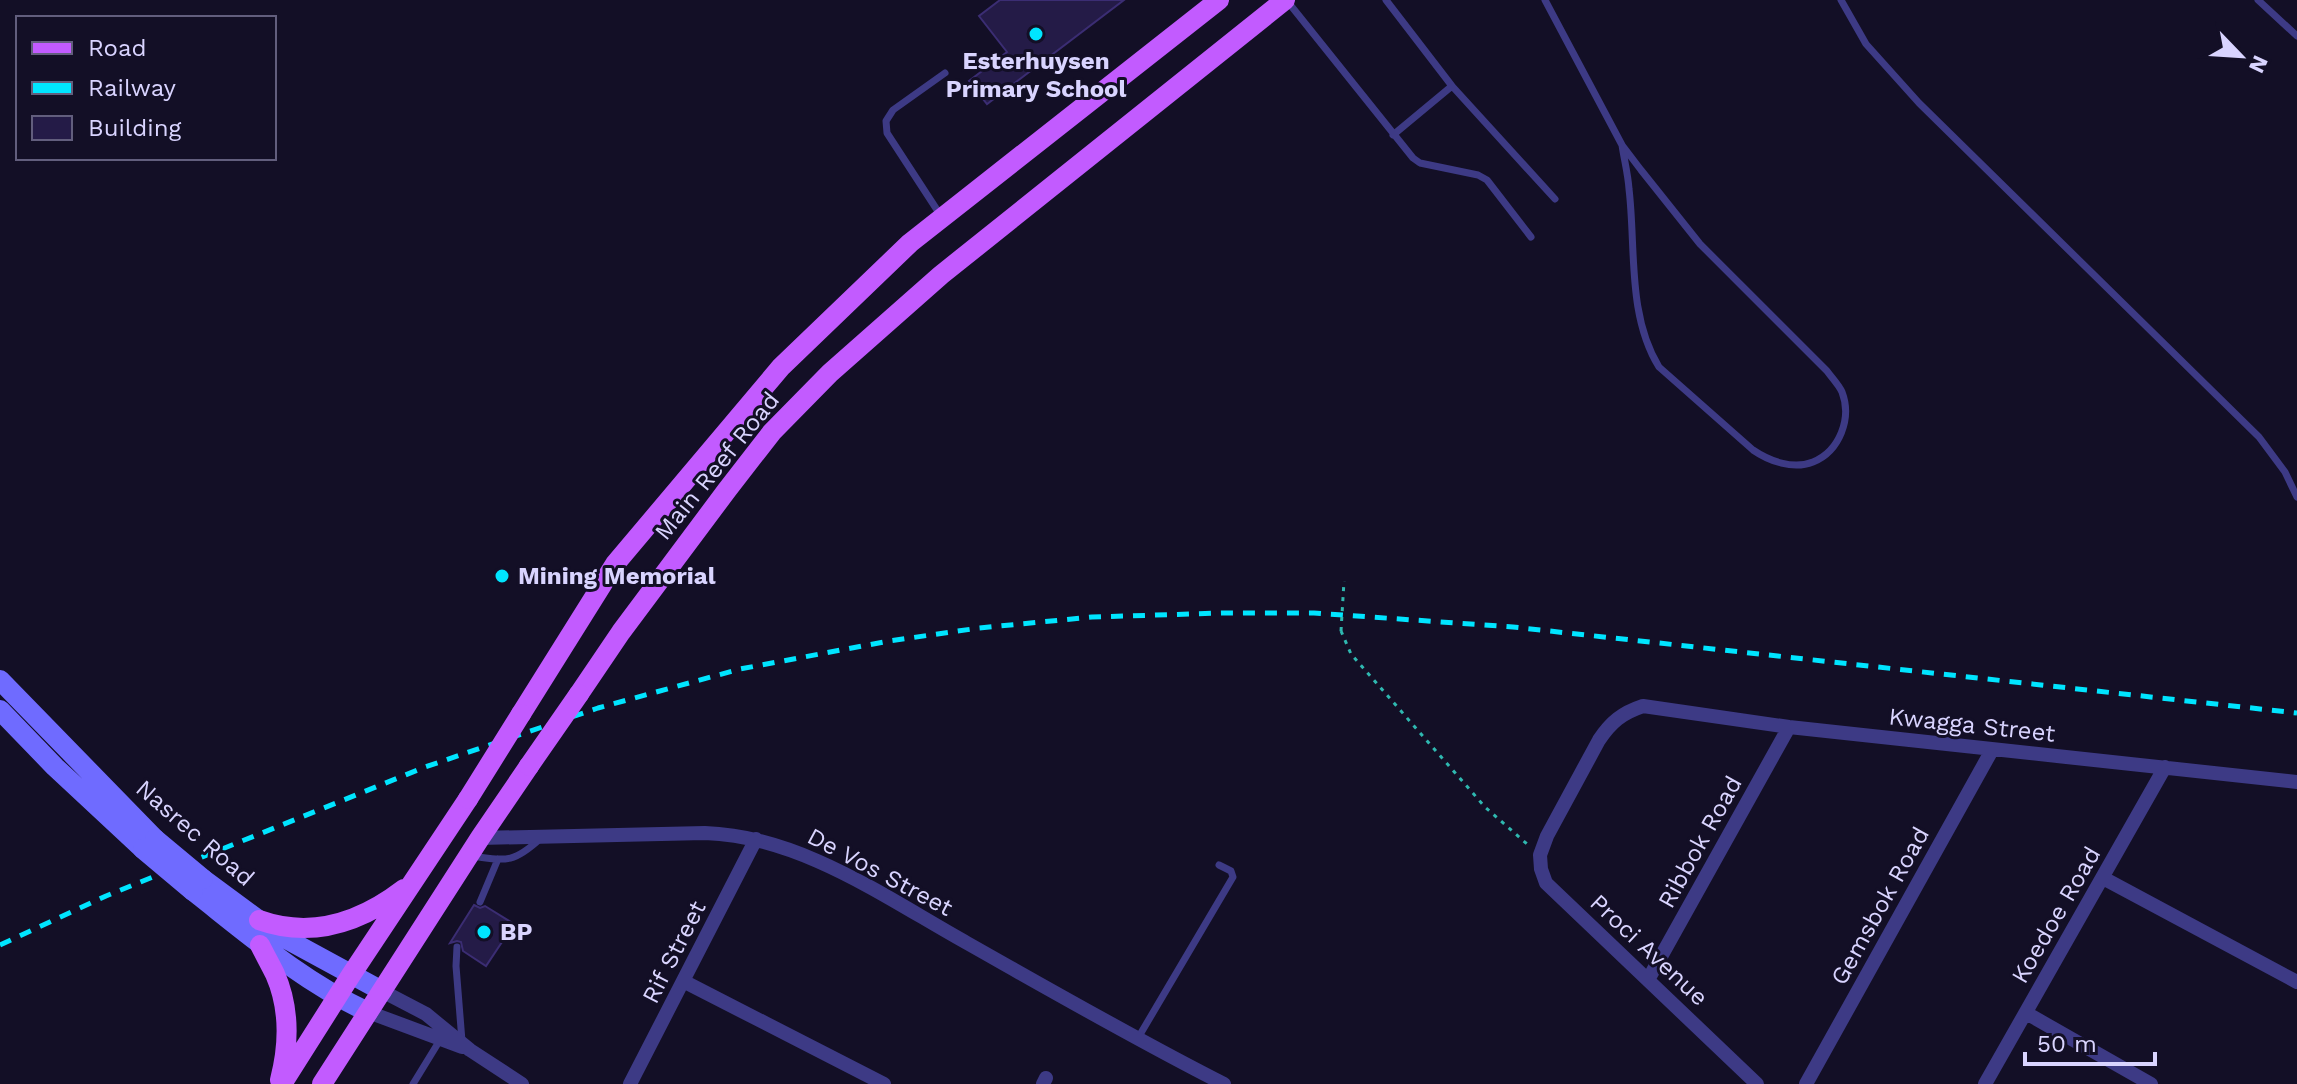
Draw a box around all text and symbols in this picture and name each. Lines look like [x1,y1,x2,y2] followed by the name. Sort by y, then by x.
[16,16,276,160] legend
[2201,16,2281,96] north arrow
[1027,25,1045,43] marker: Esterhuysen Primary School
[88,34,147,62] text: Road
[946,47,1126,103] place label: Esterhuysen Primary School
[2244,52,2273,77] text: N
[88,74,177,102] text: Railway
[88,114,181,142] text: Building
[649,387,785,545] street label: Main Reef Road
[518,562,716,590] place label: Mining Memorial
[493,567,511,585] marker: Mining Memorial
[1887,702,2057,748] street label: Kwagga Street
[1652,771,1748,913] street label: Ribbok Road
[130,774,260,892] street label: Nasrec Road
[803,822,957,922] street label: De Vos Street
[1825,822,1935,990] street label: Gemsbok Road
[2006,842,2106,988] street label: Koedoe Road
[1584,888,1714,1012] street label: Proci Avenue
[636,896,712,1008] street label: Rif Street
[500,918,532,946] place label: BP
[475,923,493,941] marker: BP
[2025,1016,2155,1066] scale bar
[2037,1030,2097,1058] text: 50 m

